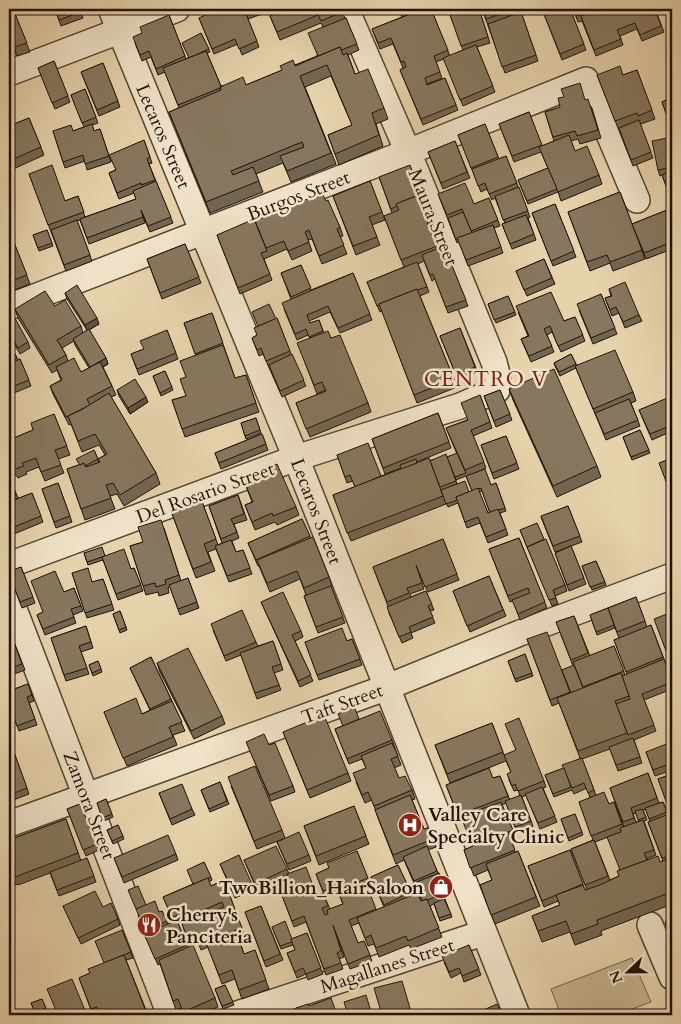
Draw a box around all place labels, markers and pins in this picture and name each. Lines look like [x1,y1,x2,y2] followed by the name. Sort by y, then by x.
[428,802,564,850] place label: Valley Care Specialty Clinic
[397,812,423,838] hospital icon: Valley Care Specialty Clinic
[428,874,454,900] shop icon: TwoBillion_HairSaloon
[219,875,425,901] place label: TwoBillion_HairSaloon
[166,902,253,950] place label: Cherry's Panciteria
[136,912,162,938] restaurant icon: Cherry's Panciteria

